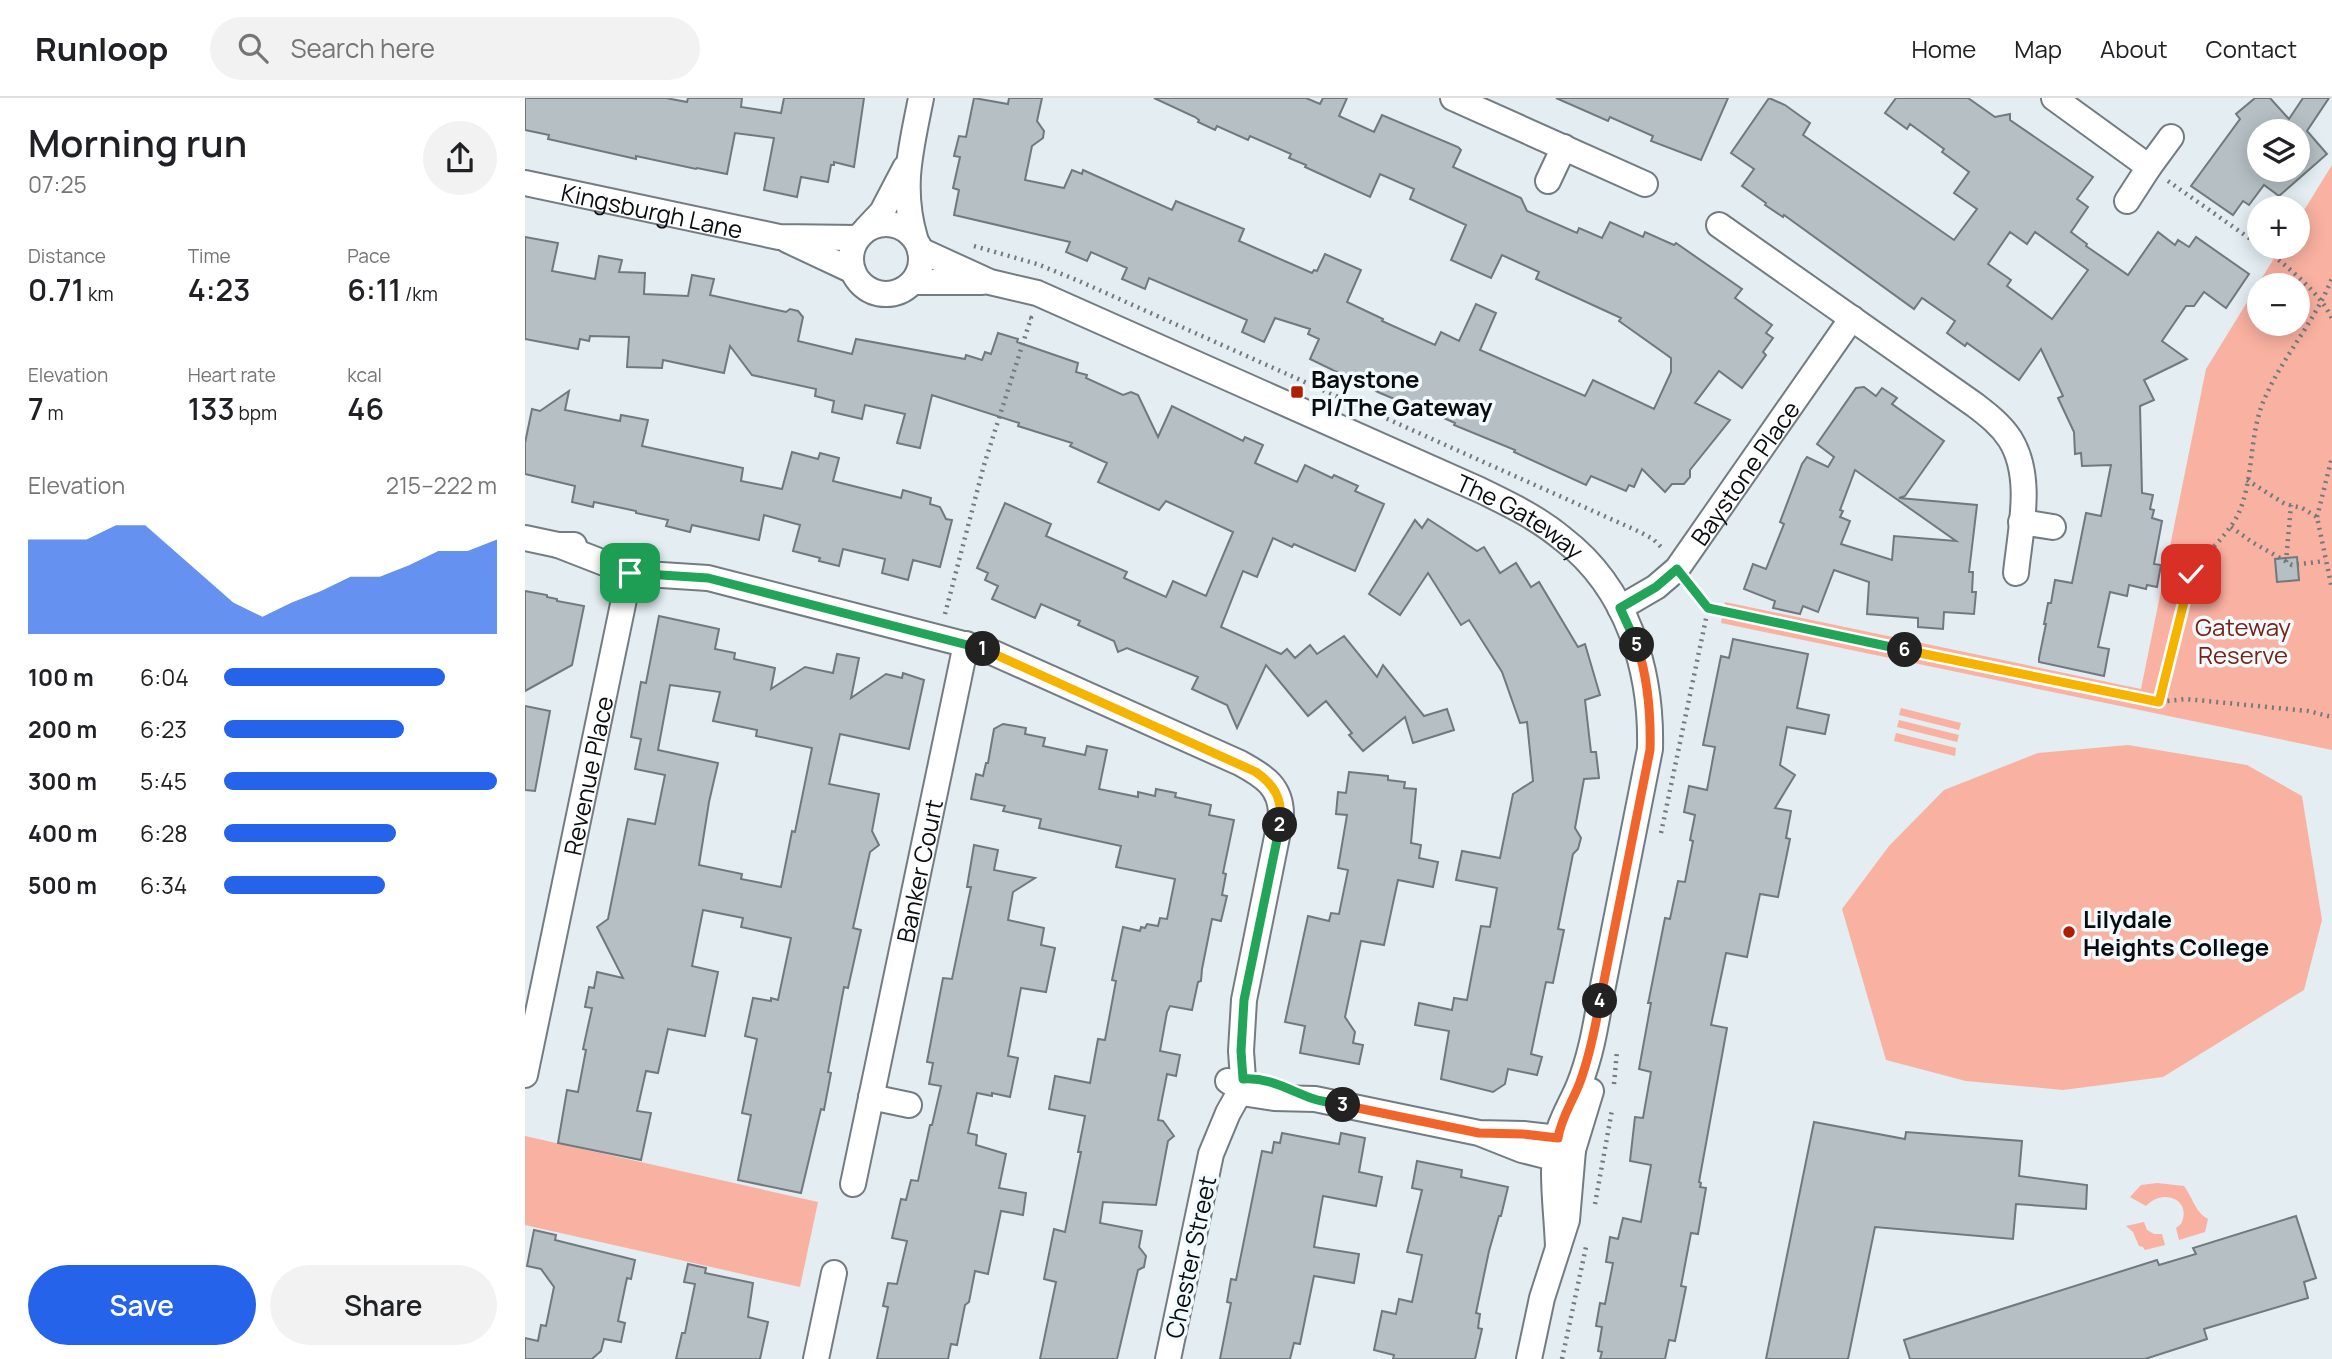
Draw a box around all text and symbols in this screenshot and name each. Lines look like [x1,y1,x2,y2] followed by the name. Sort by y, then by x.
[210,17,700,80] search box
[35,26,168,71] text: Runloop
[234,29,272,67] icon: search
[290,30,435,66] text: Search here
[1911,32,1976,65] text: Home
[2014,32,2062,65] text: Map
[2100,32,2168,65] text: About
[2206,32,2297,65] text: Contact
[28,116,247,168] text: Morning run
[2247,119,2310,336] map controls
[2247,119,2310,182] button: layers
[423,121,497,195] button: share
[28,168,87,200] text: 07:25
[558,175,746,245] street label: Kingsburgh Lane
[2247,196,2310,259] button: +
[28,243,106,269] text: Distance
[188,243,231,269] text: Time
[347,243,390,269] text: Pace
[28,269,84,310] text: 0.71
[188,269,250,310] text: 4:23
[347,269,401,310] text: 6:11
[2247,273,2310,336] button: −
[84,281,114,307] text: km
[401,281,438,307] text: /km
[28,362,108,388] text: Elevation
[188,362,276,388] text: Heart rate
[347,362,382,388] text: kcal
[1311,362,1493,423] place label: Baystone Pl/The Gateway
[1289,384,1305,400] marker: Baystone Pl/The Gateway
[28,388,44,429] text: 7
[188,388,235,429] text: 133
[347,388,384,429] text: 46
[1682,394,1806,551] street label: Baystone Place
[44,400,64,426] text: m
[235,400,277,426] text: bpm
[1452,465,1592,566] street label: The Gateway
[28,469,125,501] text: Elevation
[386,469,497,501] text: 215–222 m
[600,543,660,603] pin
[2161,544,2221,604] pin
[611,554,649,592] icon: arrive
[2172,555,2210,593] icon: check
[2195,610,2291,671] park label: Gateway Reserve
[1619,628,1655,662] pin: 5
[1631,631,1642,657] text: 5
[965,632,1001,666] pin: 1
[1887,632,1923,668] pin: 6
[978,635,987,661] text: 1
[1899,636,1910,662] text: 6
[28,661,94,693] text: 100 m
[140,661,189,693] text: 6:04
[555,693,620,858] street label: Revenue Place
[28,713,97,745] text: 200 m
[140,713,187,745] text: 6:23
[28,765,97,797] text: 300 m
[140,765,187,797] text: 5:45
[887,796,950,945] street label: Banker Court
[1263,808,1297,842] pin: 2
[1274,811,1285,837] text: 2
[28,817,98,849] text: 400 m
[140,817,188,849] text: 6:28
[28,869,97,901] text: 500 m
[140,869,187,901] text: 6:34
[2083,902,2269,963] place label: Lilydale Heights College
[2061,924,2077,940] marker: Lilydale Heights College
[1583,984,1617,1018] pin: 4
[1594,987,1605,1013] text: 4
[1325,1088,1361,1122] pin: 3
[1337,1091,1348,1117] text: 3
[1157,1173,1223,1341] street label: Chester Street
[28,1265,256,1345] button: Save
[270,1265,497,1345] button: Share

